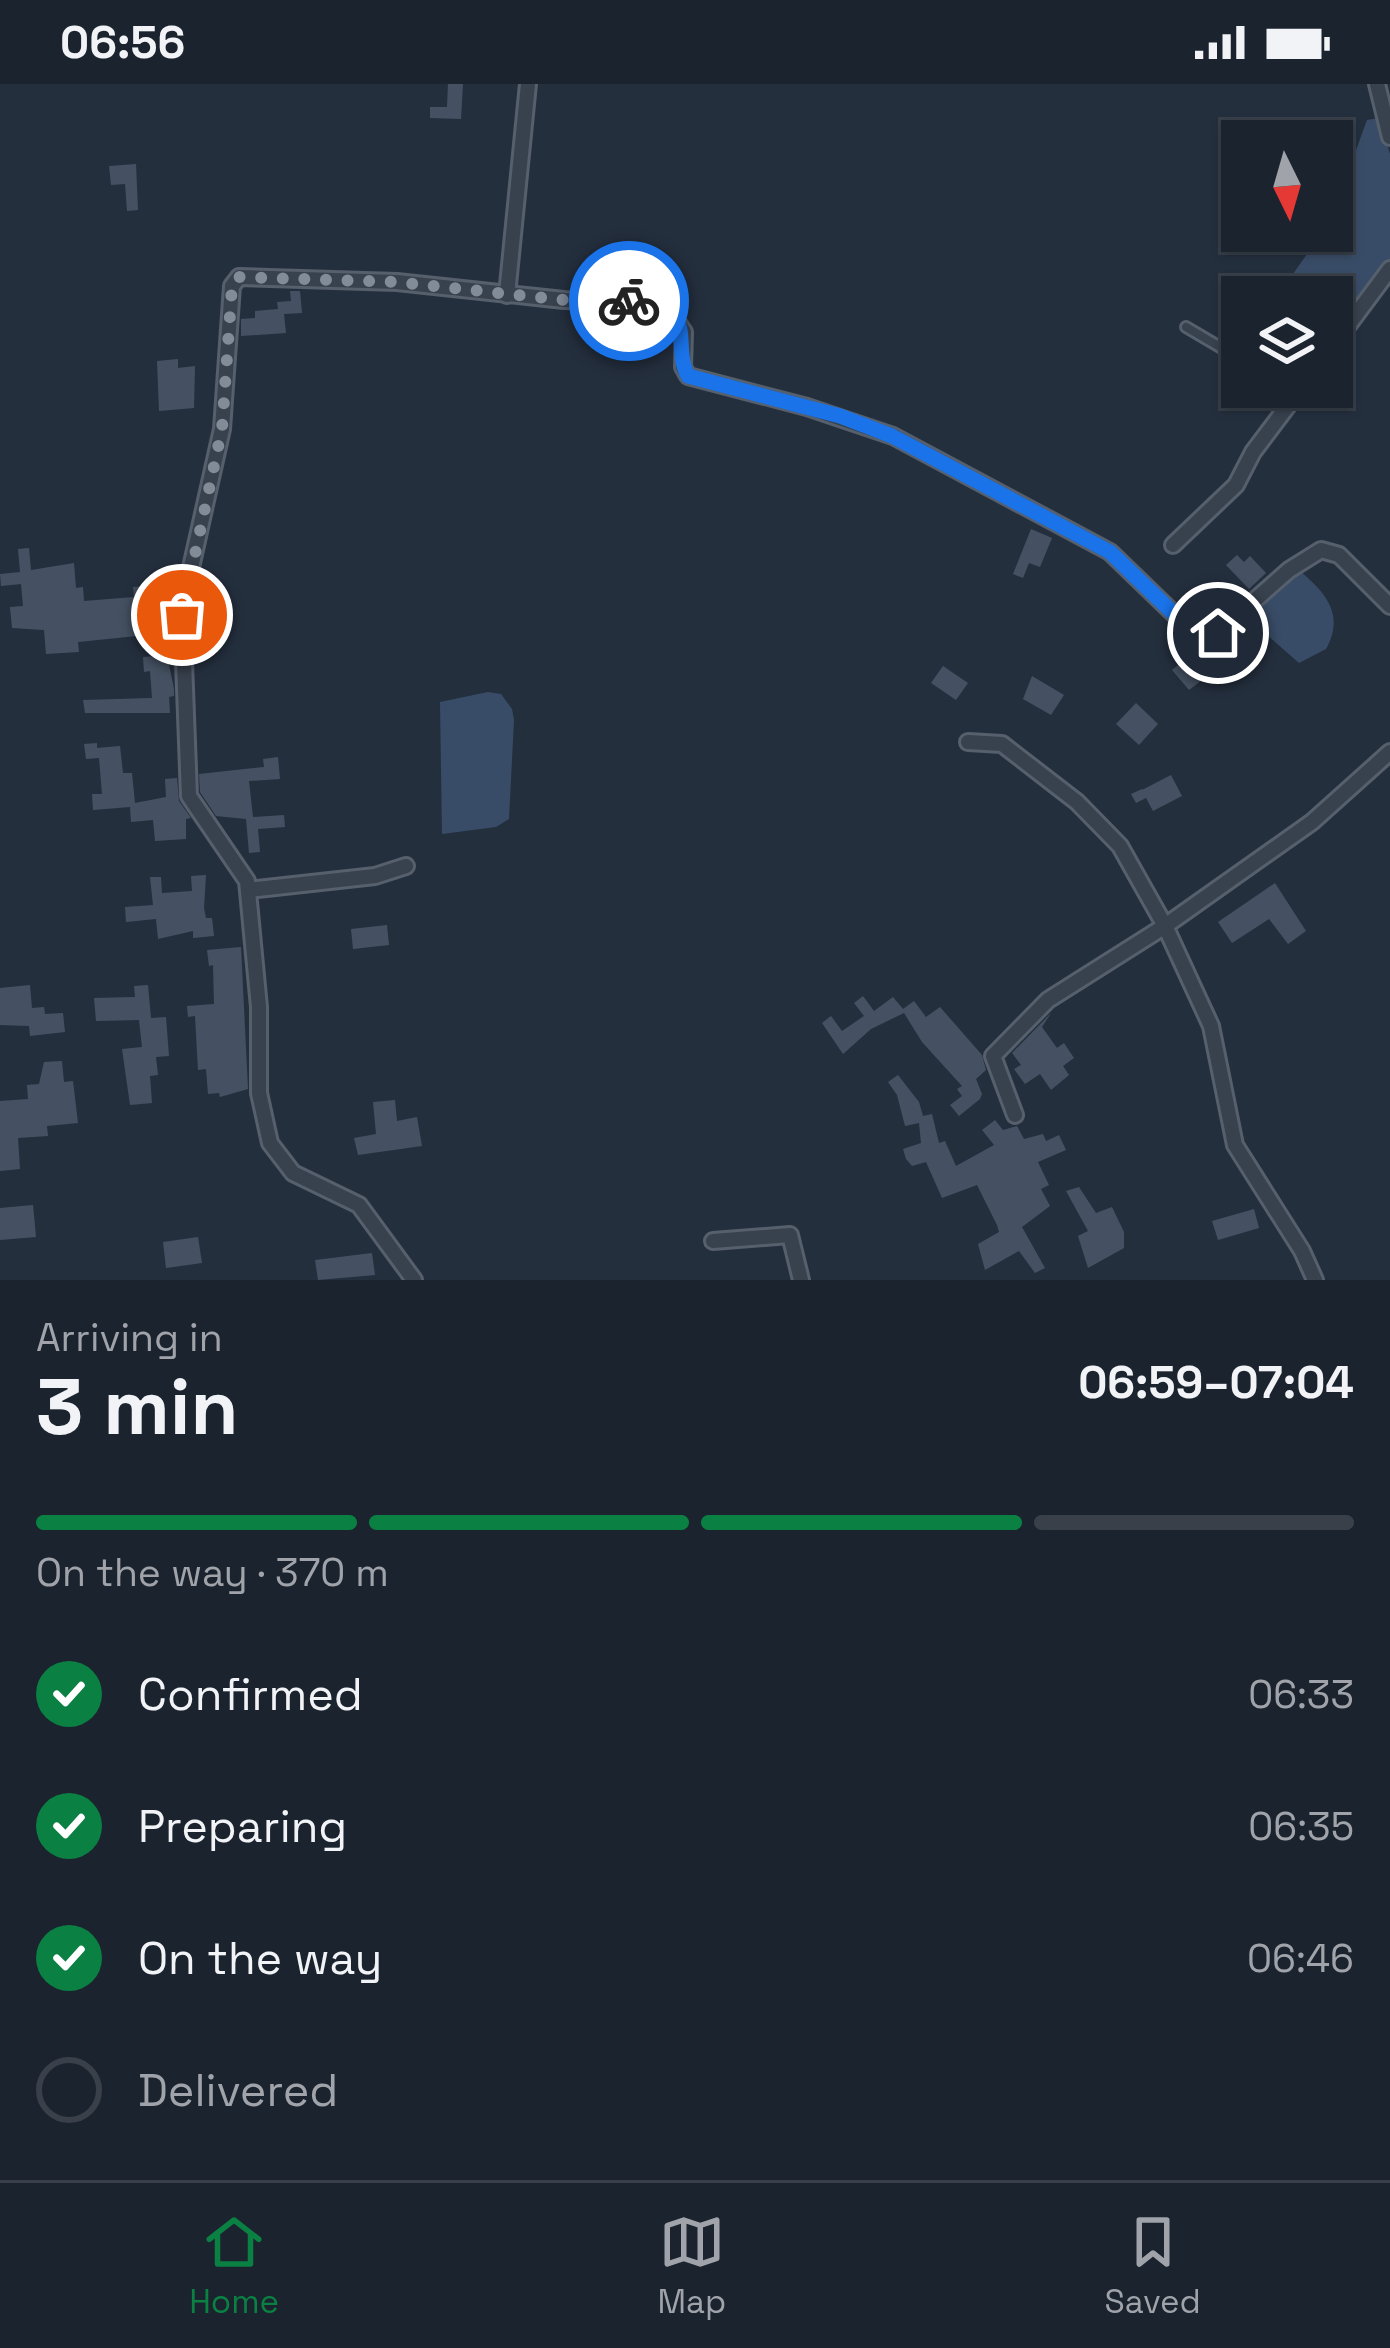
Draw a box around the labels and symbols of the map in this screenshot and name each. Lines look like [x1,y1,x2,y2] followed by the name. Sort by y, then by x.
[1221,120,1353,252] north arrow
[569,241,689,361] courier
[131,564,233,666] pin
[1167,582,1269,684] pin

